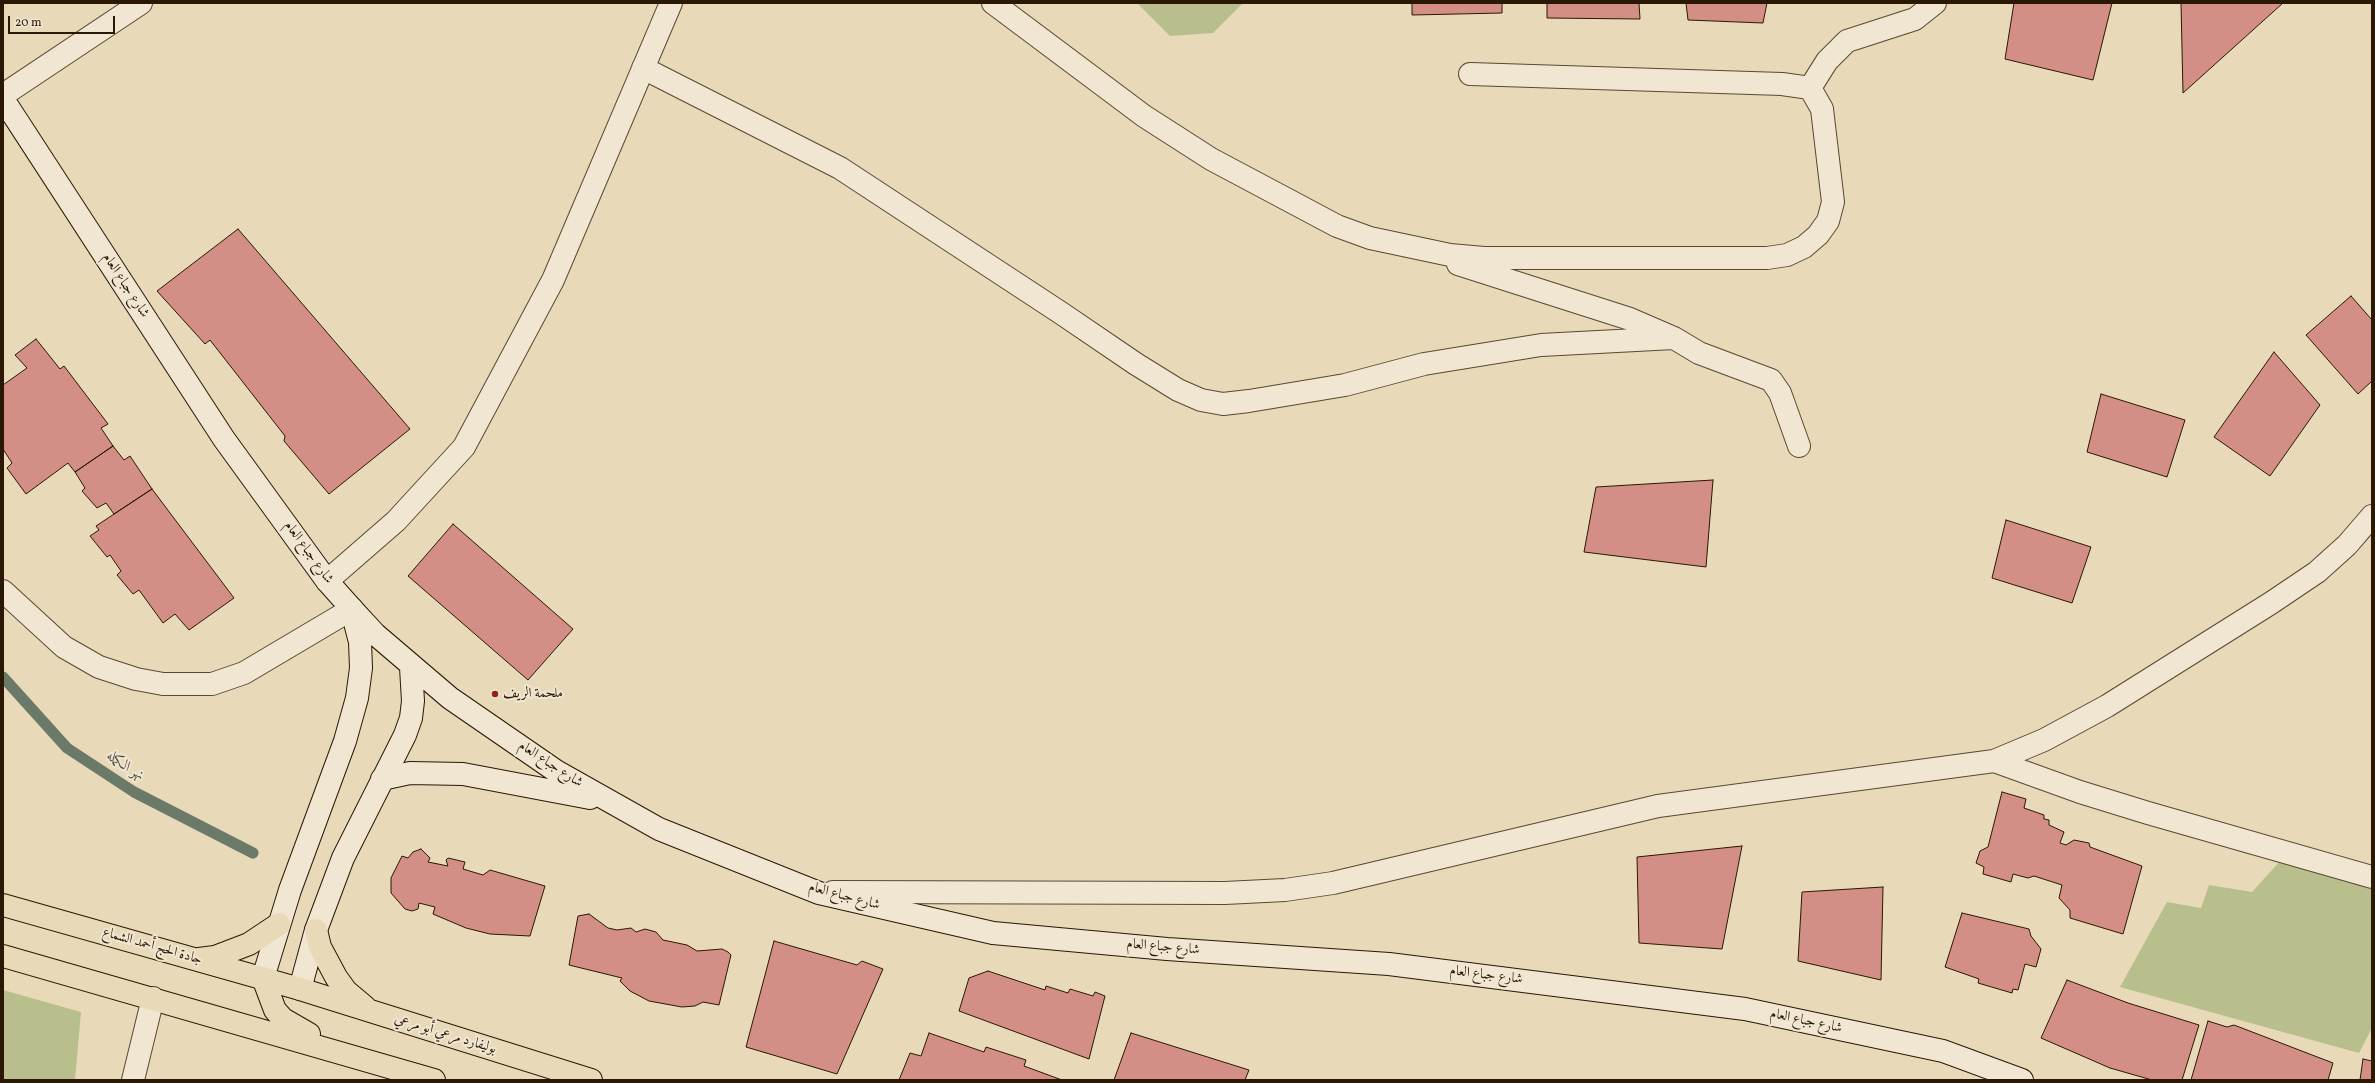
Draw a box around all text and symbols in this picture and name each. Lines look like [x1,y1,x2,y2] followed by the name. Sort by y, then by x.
[10,8,117,34] scale bar
[15,15,42,31] text: 20 m
[98,251,152,321] street label: شارع جباع العام
[280,518,336,588] street label: شارع جباع العام
[503,686,563,702] place label: ملحمة الريف
[490,689,500,699] marker: ملحمة الريف
[515,738,585,792] street label: شارع جباع العام
[103,748,147,786] water label: نهر الكمله
[806,879,882,915] street label: شارع جباع العام
[100,925,204,969] street label: جادة الحج أحمد الشماع
[1126,936,1200,960] street label: شارع جباع العام
[1449,963,1523,989] street label: شارع جباع العام
[1768,1006,1844,1038] street label: شارع جباع العام
[392,1011,498,1059] street label: بوليفارد مرعي أبو مرعي

